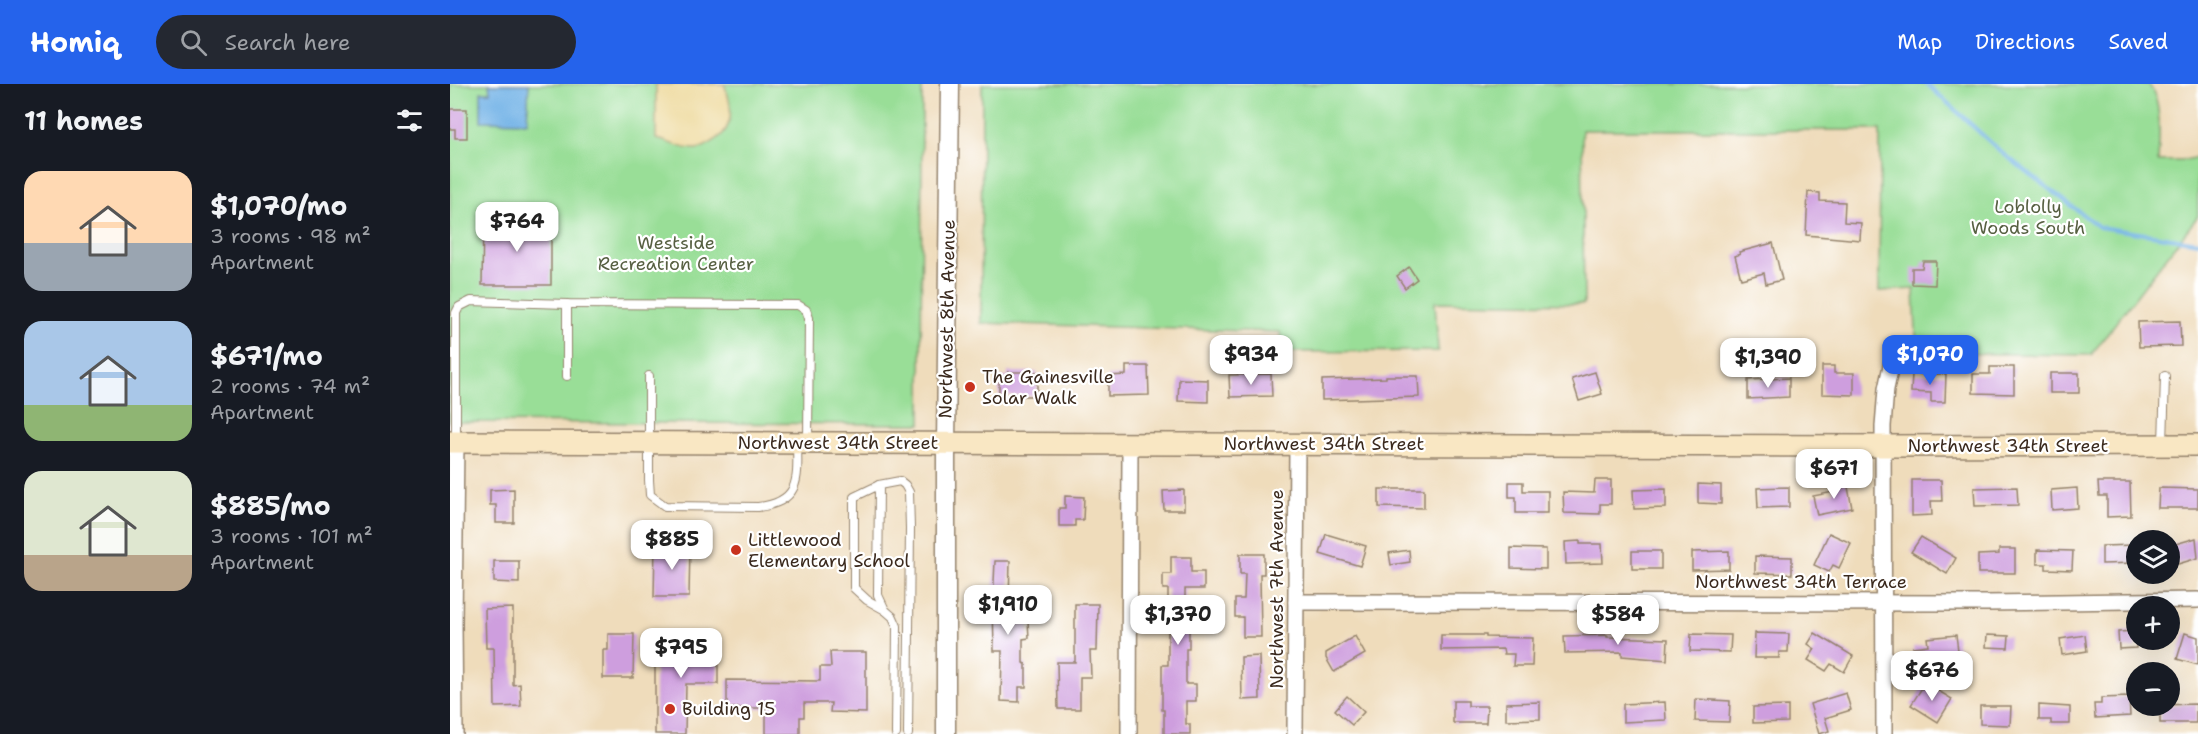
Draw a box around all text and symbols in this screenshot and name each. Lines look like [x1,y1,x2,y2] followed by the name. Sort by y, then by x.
[156,15,576,69] search box
[30,23,120,61] text: Homiq
[177,26,210,59] icon: search
[225,28,351,57] text: Search here
[1897,28,1942,56] text: Map
[1975,28,2075,56] text: Directions
[2108,28,2168,56] text: Saved
[24,103,143,138] text: 11 homes
[393,104,426,137] icon: filters
[210,188,347,223] text: $1,070/mo
[72,195,144,267] icon: home
[1971,195,2085,240] park label: Loblolly Woods South
[481,202,553,253] pin: $764
[489,208,545,234] text: $764
[933,219,961,419] street label: Northwest 8th Avenue
[210,223,371,249] text: 3 rooms · 98 m²
[598,231,754,276] park label: Westside Recreation Center
[210,249,314,275] text: Apartment
[1215,335,1287,386] pin: $934
[1881,335,1979,386] pin: $1,070
[210,338,323,373] text: $671/mo
[1719,338,1817,389] pin: $1,390
[1224,341,1278,367] text: $934
[1896,341,1964,367] text: $1,070
[1734,344,1802,370] text: $1,390
[72,345,144,417] icon: home
[982,365,1114,410] place label: The Gainesville Solar Walk
[210,373,370,399] text: 2 rooms · 74 m²
[963,380,977,394] marker: The Gainesville Solar Walk
[210,399,314,425] text: Apartment
[738,431,939,455] street label: Northwest 34th Street
[1224,432,1425,456] street label: Northwest 34th Street
[1908,434,2109,458] street label: Northwest 34th Street
[1798,449,1870,500] pin: $671
[1810,455,1858,481] text: $671
[210,488,331,523] text: $885/mo
[1265,489,1289,689] street label: Northwest 7th Avenue
[72,495,144,567] icon: home
[636,520,708,571] pin: $885
[210,523,373,549] text: 3 rooms · 101 m²
[645,526,699,552] text: $885
[748,528,911,573] place label: Littlewood Elementary School
[2126,530,2180,716] map controls
[2126,530,2180,584] button: layers
[729,543,743,557] marker: Littlewood Elementary School
[210,549,314,575] text: Apartment
[1695,570,1907,594] street label: Northwest 34th Terrace
[959,585,1057,636] pin: $1,910
[978,591,1038,617] text: $1,910
[1129,595,1227,646] pin: $1,370
[1582,595,1654,646] pin: $584
[2126,596,2180,650] button: +
[1144,601,1212,627] text: $1,370
[1591,601,1645,627] text: $584
[645,628,717,679] pin: $795
[654,634,708,660] text: $795
[1896,651,1968,702] pin: $676
[1905,657,1959,683] text: $676
[2126,662,2180,716] button: −
[682,697,775,721] place label: Building 15
[663,702,677,716] marker: Building 15

